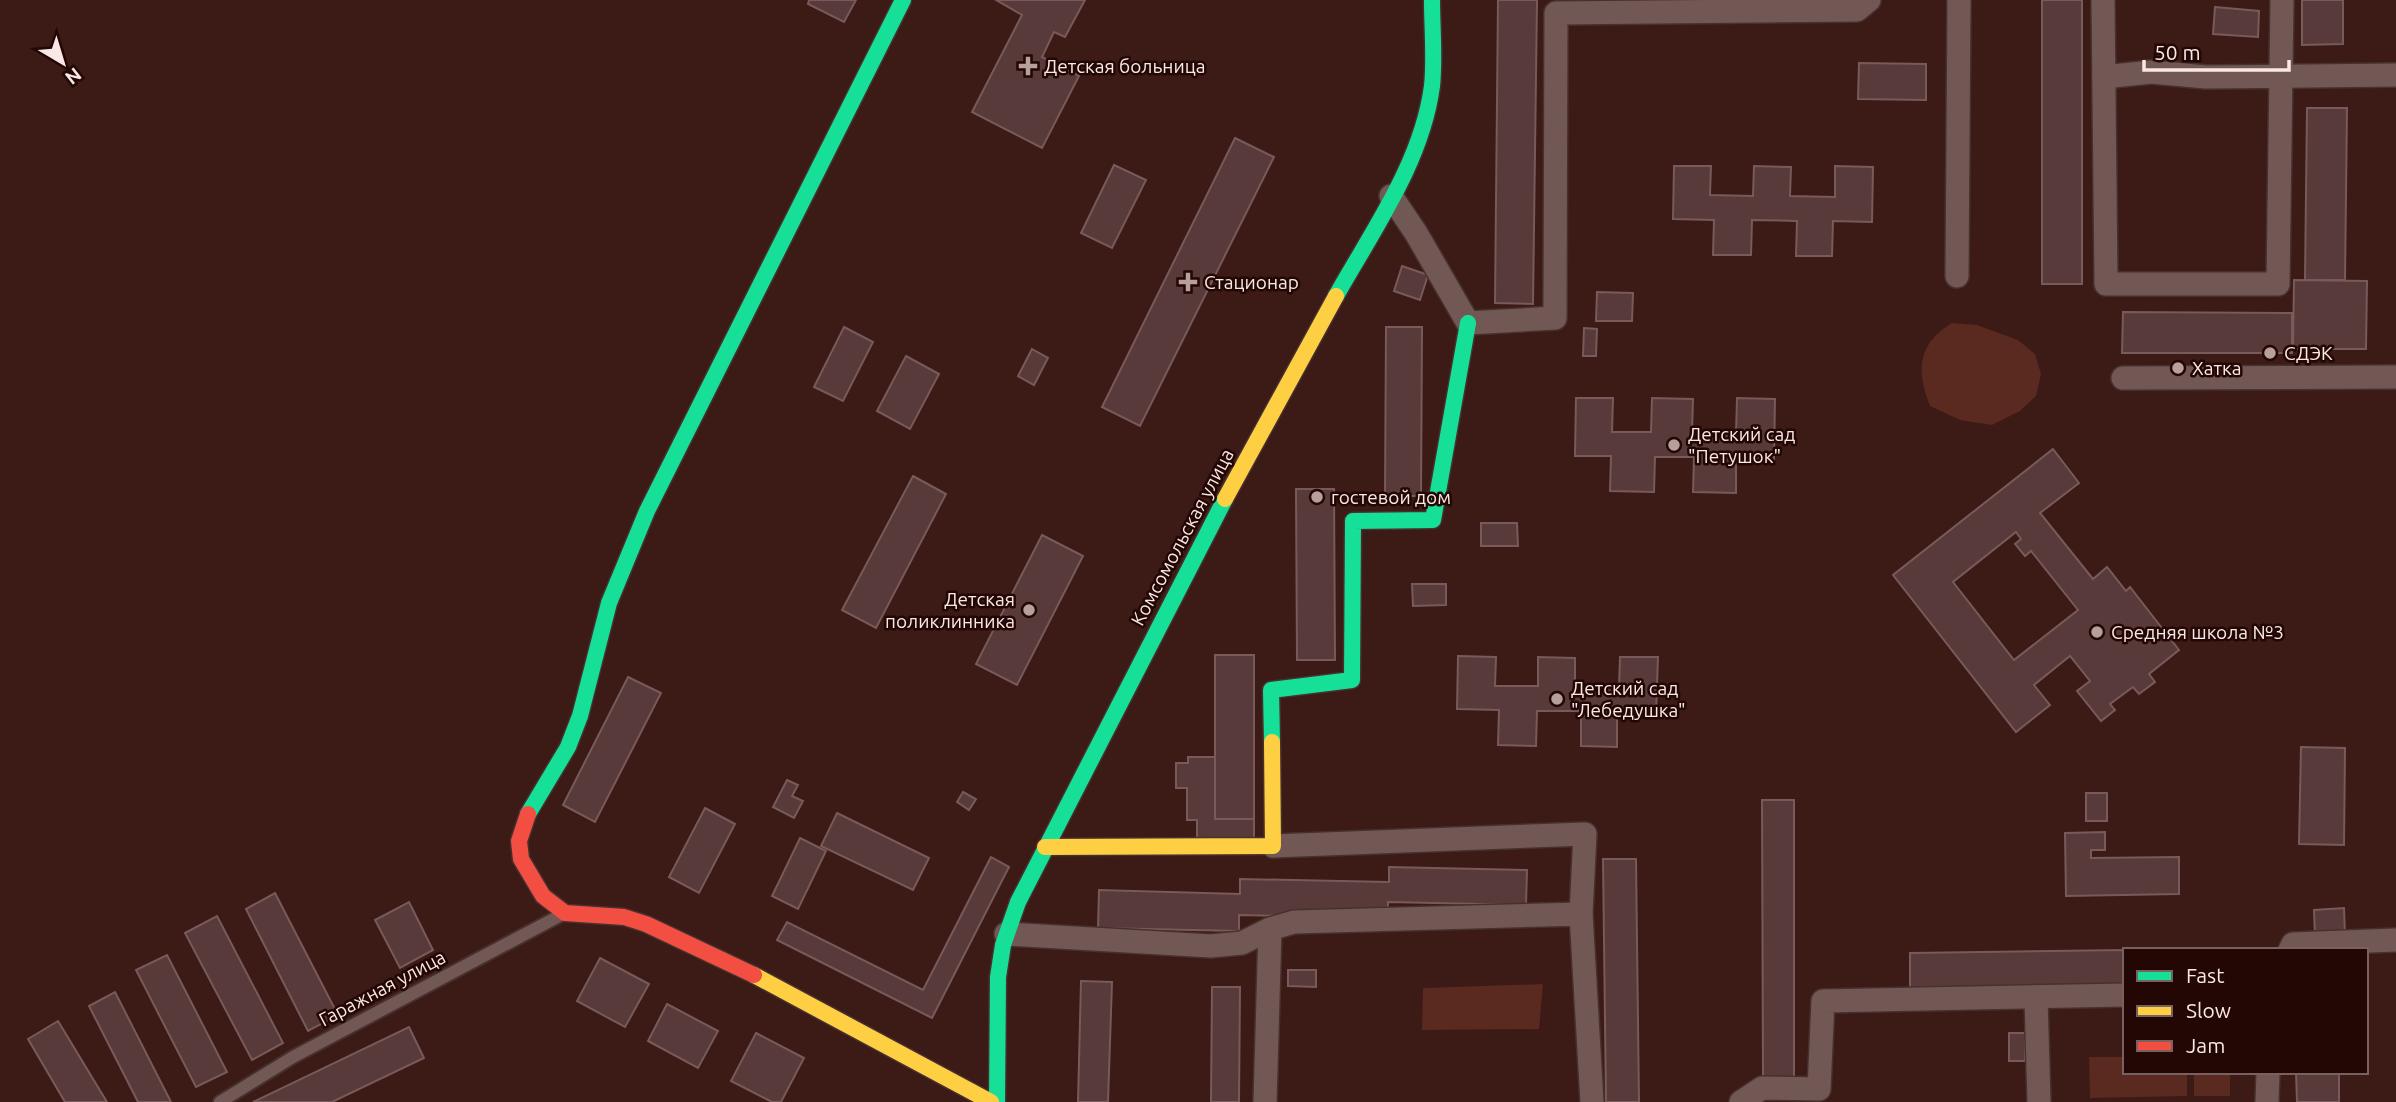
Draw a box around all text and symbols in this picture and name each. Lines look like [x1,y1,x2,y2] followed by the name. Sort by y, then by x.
[28,28,98,98] north arrow
[2144,28,2289,72] scale bar
[2154,40,2201,64] text: 50 m
[1044,55,1205,77] place label: Детская больница
[1018,56,1038,76] marker: Детская больница
[61,63,86,89] text: N
[1204,271,1299,293] place label: Стационар
[1178,272,1198,292] marker: Стационар
[2284,342,2333,364] place label: СДЭК
[2262,345,2278,361] marker: СДЭК
[2192,357,2241,379] place label: Хатка
[2170,360,2186,376] marker: Хатка
[1688,423,1795,467] place label: Детский сад "Петушок"
[1666,437,1682,453] marker: Детский сад "Петушок"
[1126,445,1238,629] street label: Комсомольская улица
[1331,486,1451,508] place label: гостевой дом
[1309,489,1325,505] marker: гостевой дом
[885,588,1015,632] place label: Детская поликлинника
[1021,602,1037,618] marker: Детская поликлинника
[2111,621,2284,643] place label: Средняя школа №3
[2089,624,2105,640] marker: Средняя школа №3
[1571,677,1686,721] place label: Детский сад "Лебедушка"
[1549,691,1565,707] marker: Детский сад "Лебедушка"
[315,945,449,1031] street label: Гаражная улица
[2123,948,2368,1074] legend
[2186,963,2224,987] text: Fast
[2186,998,2231,1022] text: Slow
[2186,1033,2225,1057] text: Jam

